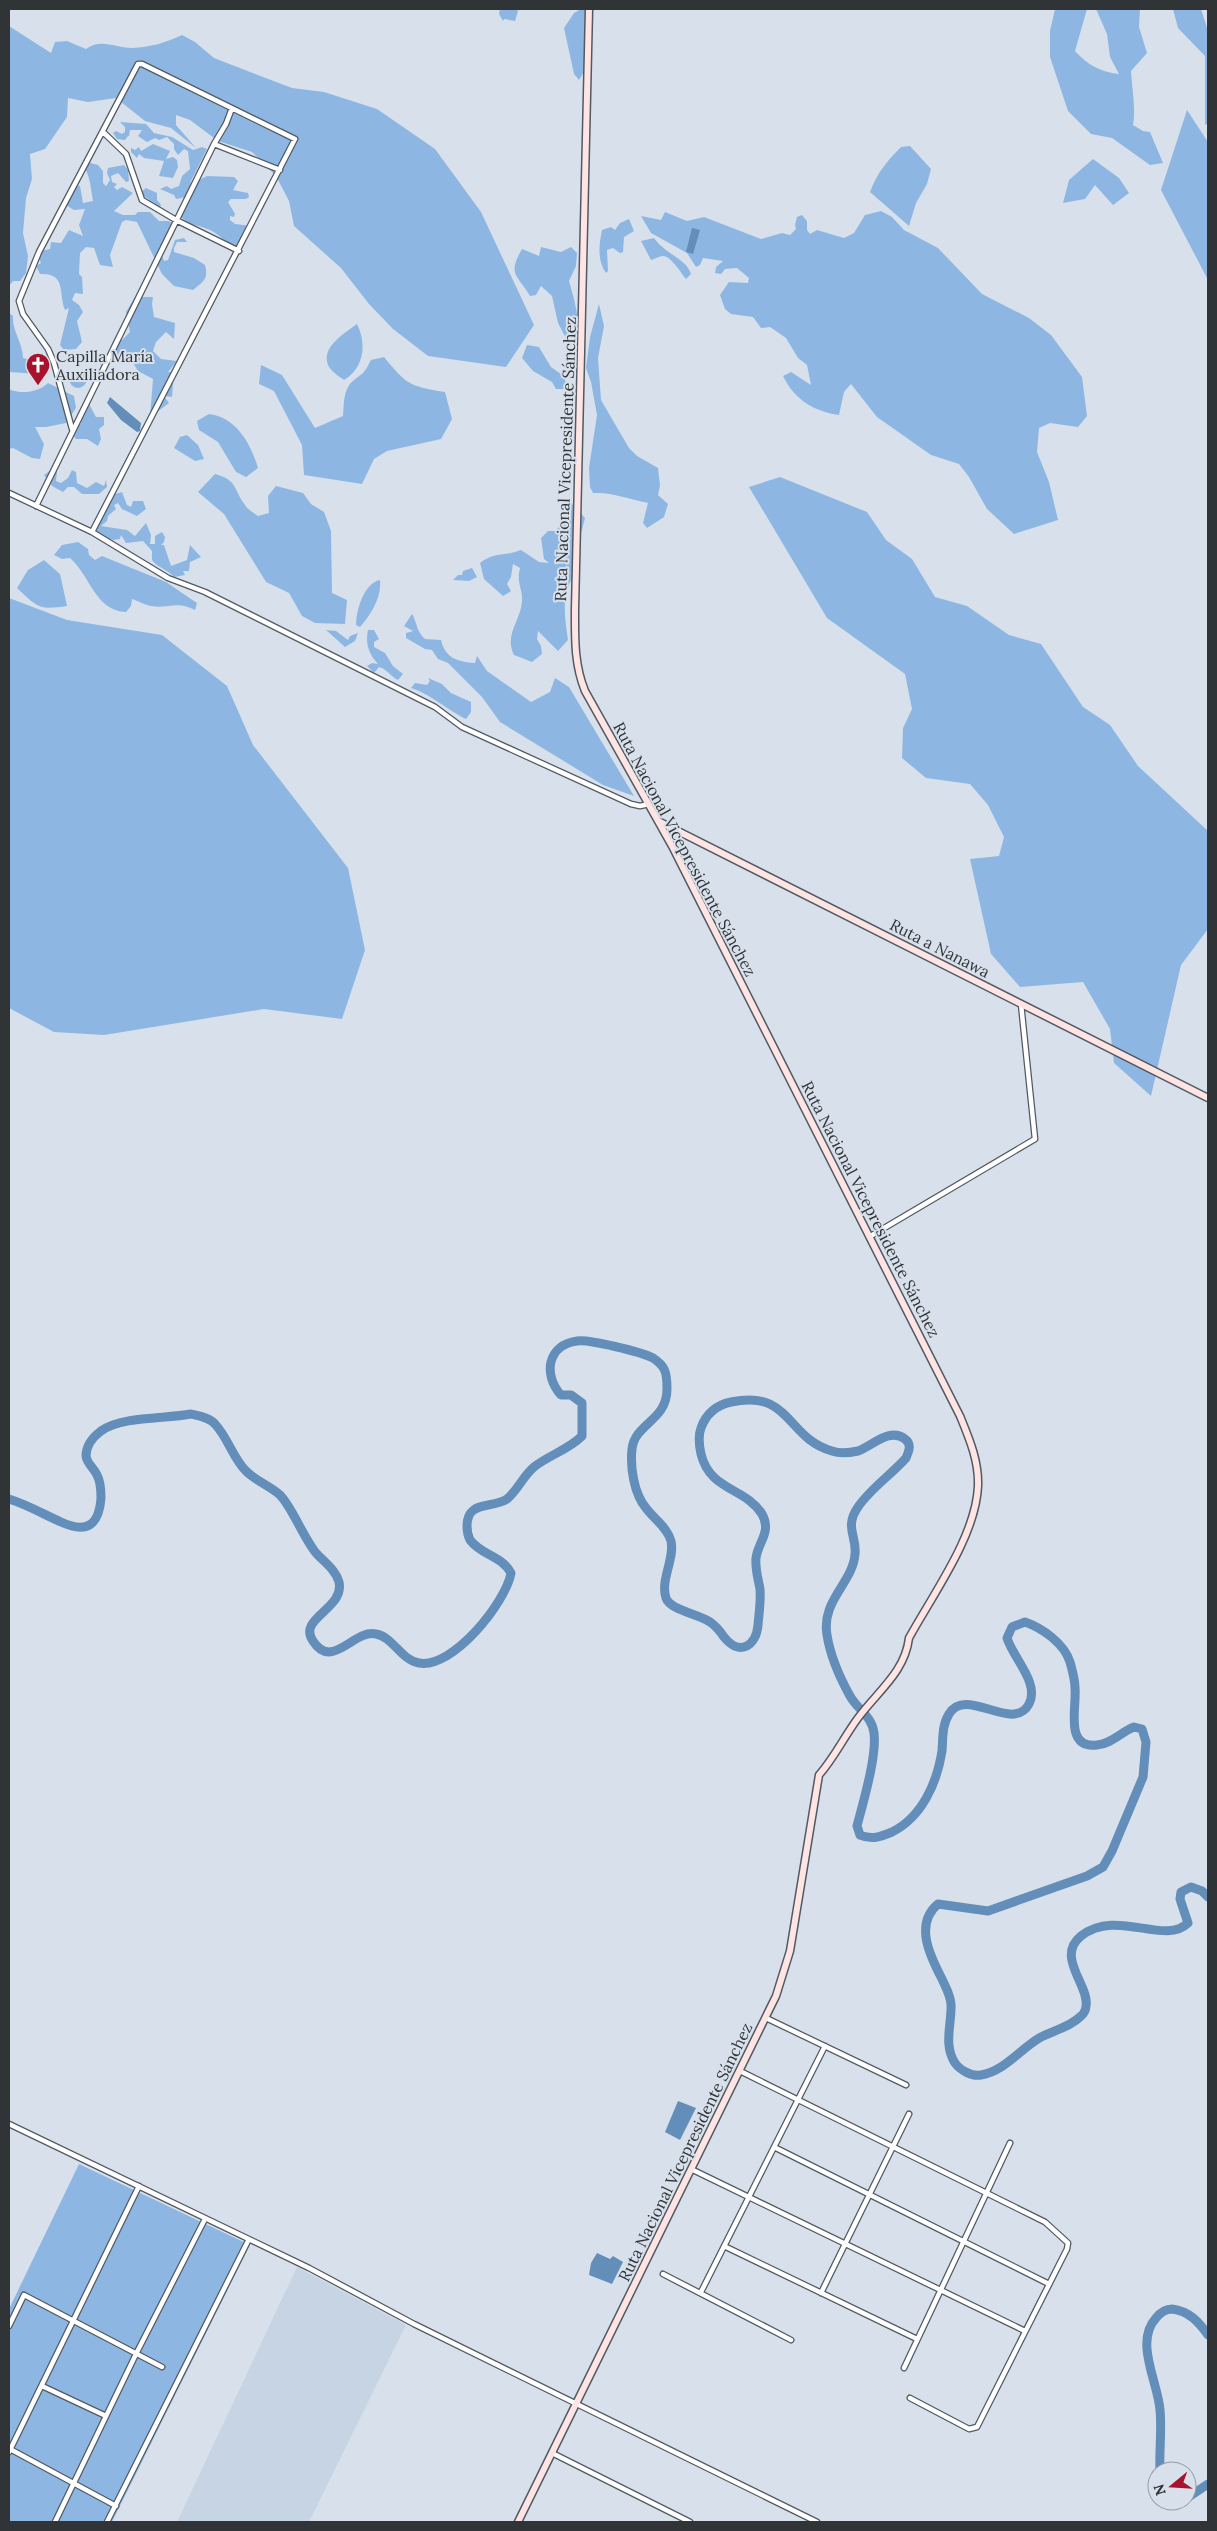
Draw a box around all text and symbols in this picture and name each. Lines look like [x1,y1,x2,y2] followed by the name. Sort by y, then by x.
[550,316,580,602] street label: Ruta Nacional Vicepresidente Sánchez
[55,346,153,384] place label: Capilla María Auxiliadora
[25,352,51,386] church icon: Capilla María Auxiliadora
[609,718,761,980] street label: Ruta Nacional Vicepresidente Sánchez
[887,914,993,982] street label: Ruta a Nanawa
[797,1077,945,1341] street label: Ruta Nacional Vicepresidente Sánchez
[614,2019,756,2285] street label: Ruta Nacional Vicepresidente Sánchez
[1147,2461,1197,2511] north arrow
[1149,2482,1170,2498] text: N

